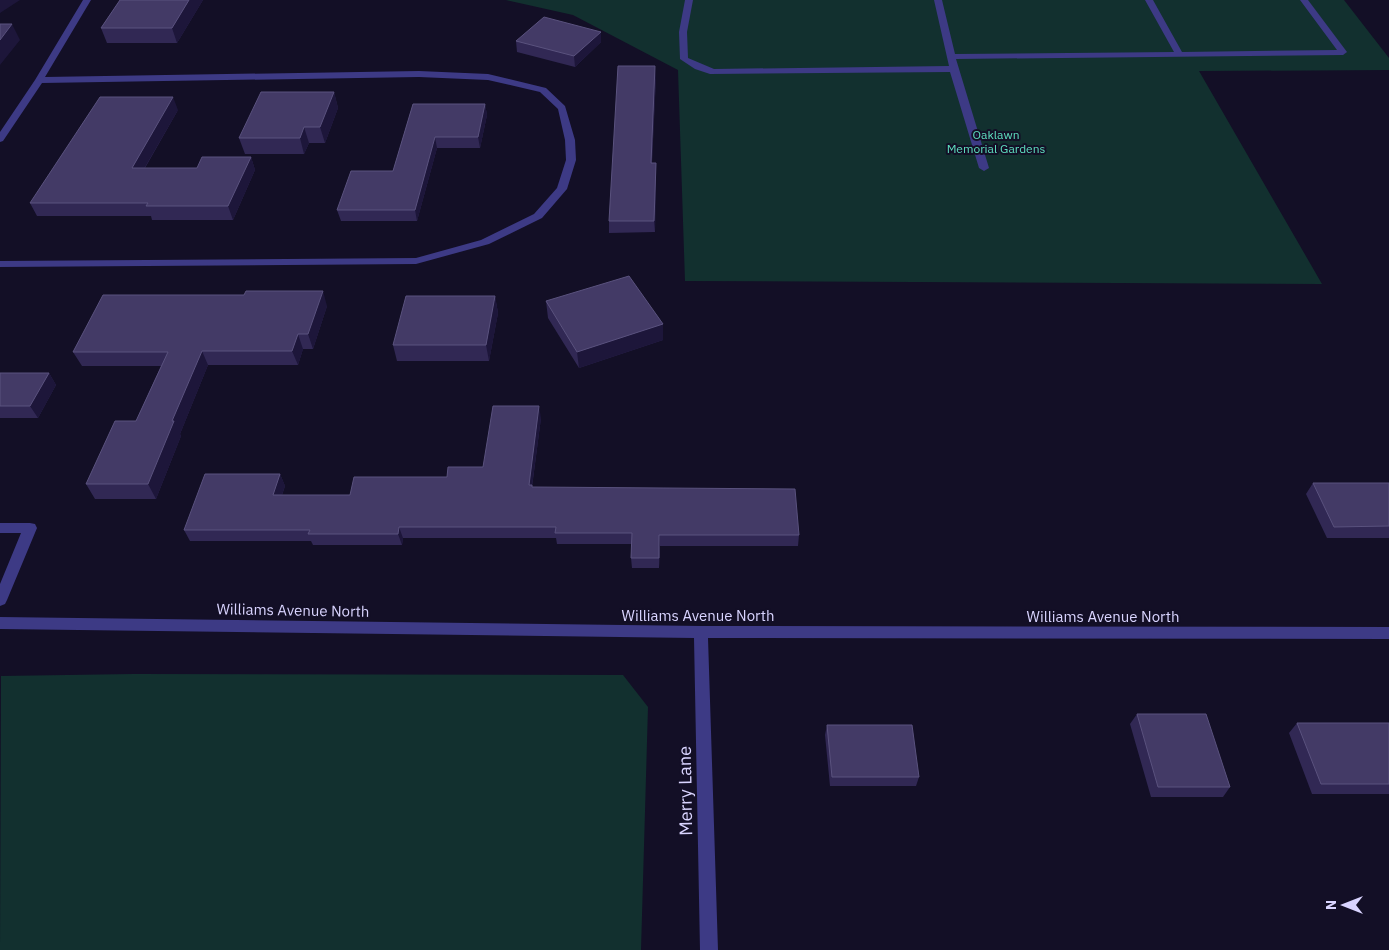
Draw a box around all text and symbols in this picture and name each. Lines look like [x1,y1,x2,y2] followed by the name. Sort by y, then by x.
[947,127,1046,156] park label: Oaklawn Memorial Gardens
[216,599,370,621] street label: Williams Avenue North
[622,606,774,625] street label: Williams Avenue North
[1027,607,1179,626] street label: Williams Avenue North
[673,746,697,836] street label: Merry Lane
[1319,880,1369,930] north arrow
[1322,900,1340,910] text: N

